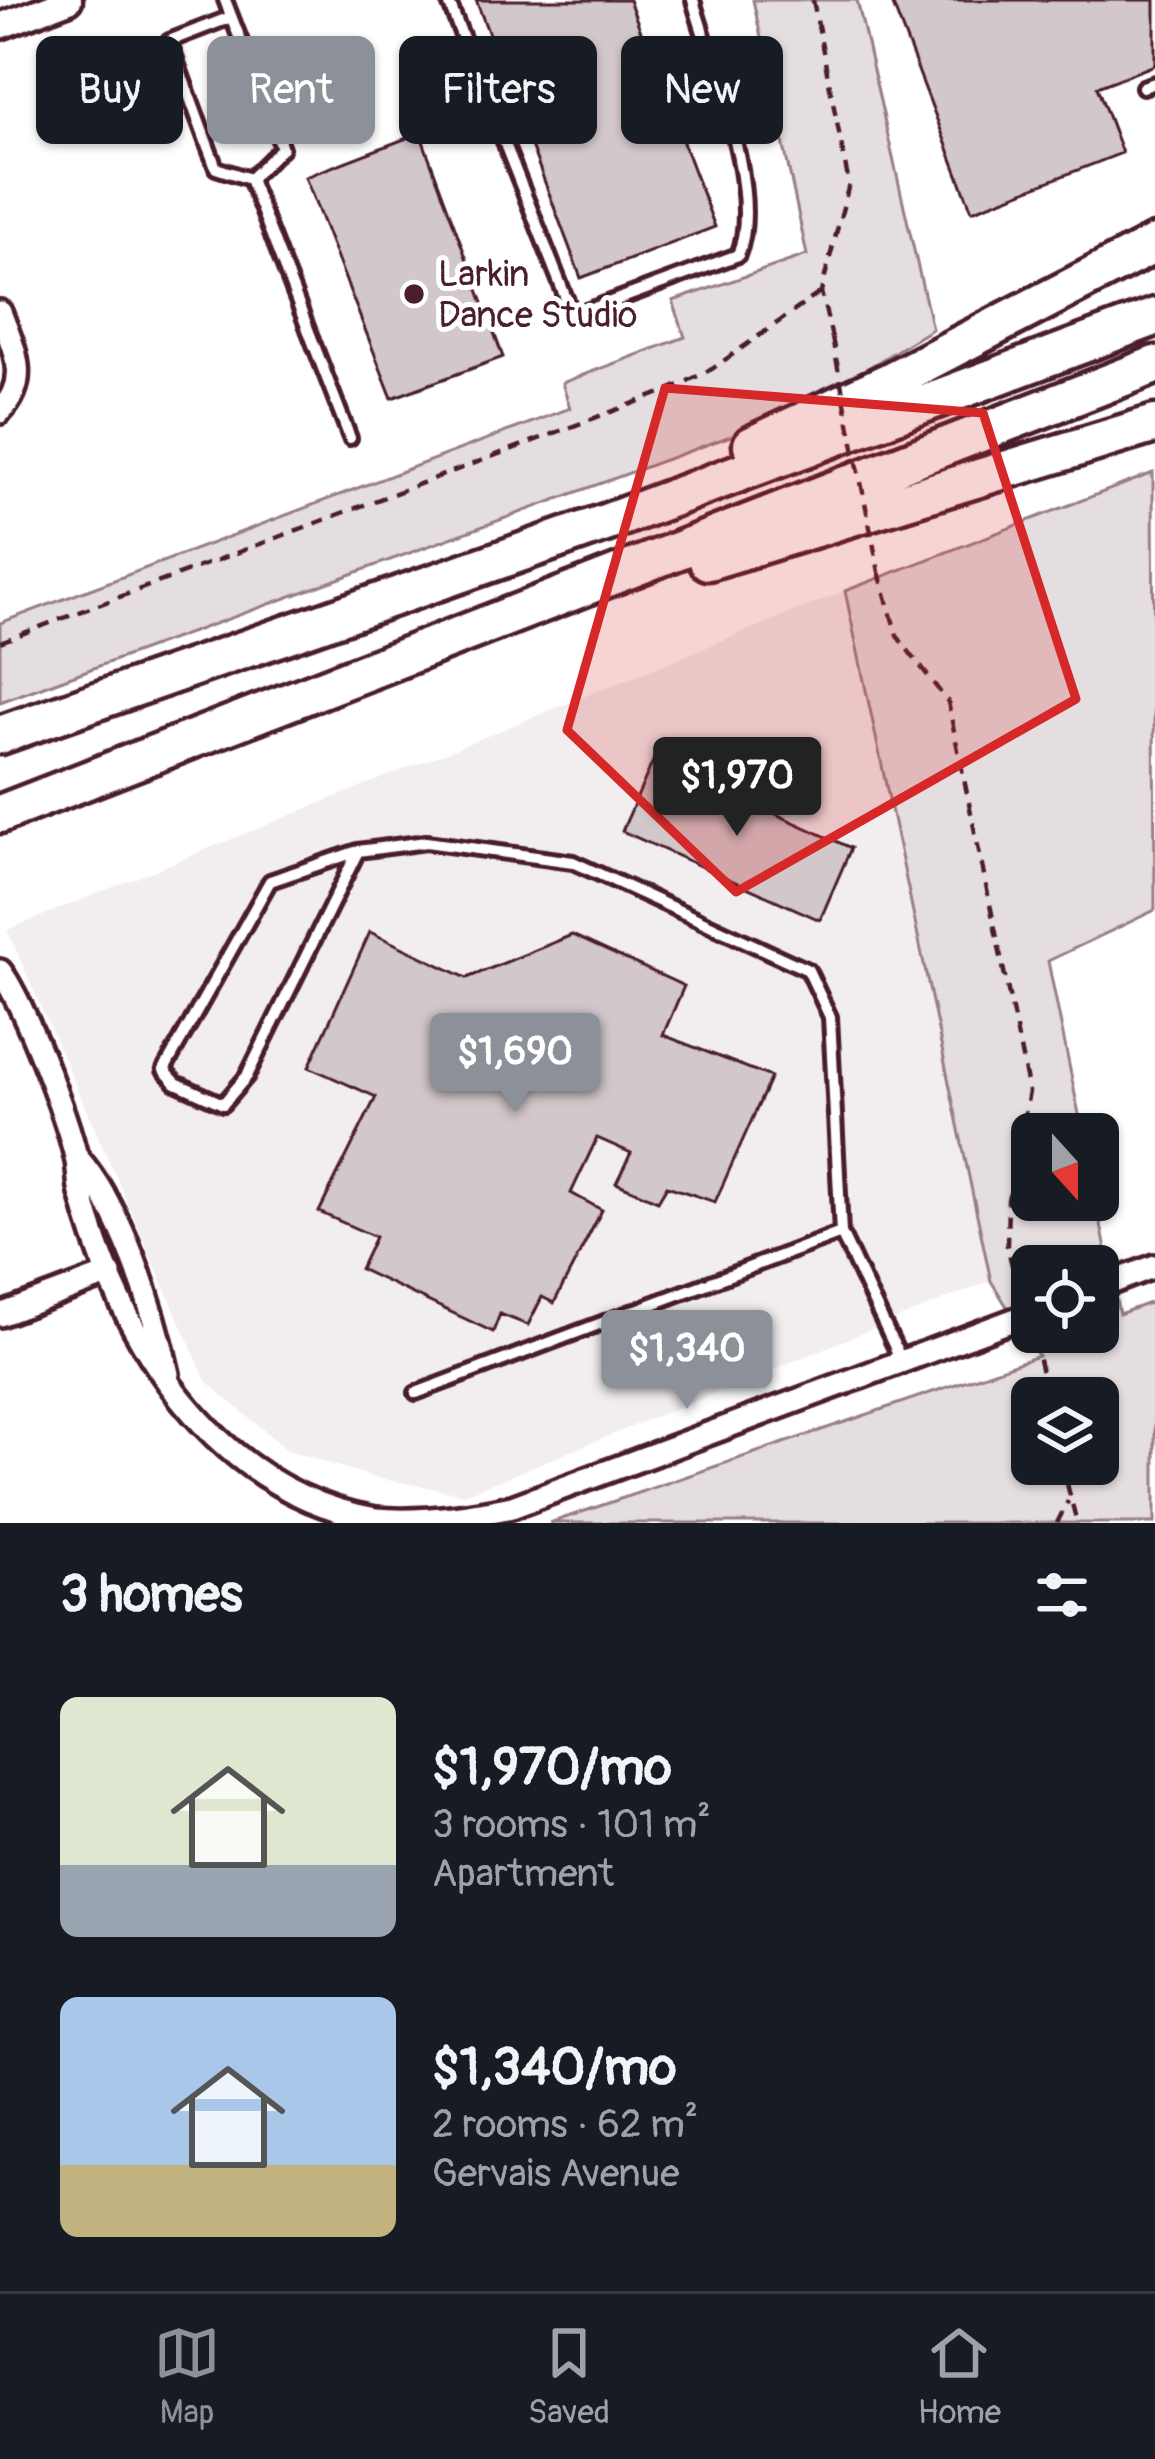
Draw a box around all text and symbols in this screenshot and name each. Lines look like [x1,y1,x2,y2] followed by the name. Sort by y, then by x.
[36,36,183,144] chip: Buy
[207,36,375,144] chip: Rent
[399,36,597,144] chip: Filters
[621,36,783,144] chip: New
[438,252,637,338] place label: Larkin Dance Studio
[401,281,427,307] marker: Larkin Dance Studio
[639,737,835,839] pin: $1,970
[680,751,794,800] text: $1,970
[417,1013,613,1115] pin: $1,690
[457,1027,573,1076] text: $1,690
[1011,1113,1119,1221] north arrow
[1011,1113,1119,1485] map controls
[1011,1245,1119,1353] button: locate
[589,1310,785,1412] pin: $1,340
[628,1324,746,1373] text: $1,340
[1011,1377,1119,1485] button: layers
[1029,1562,1095,1628] icon: filters
[60,1563,243,1627] text: 3 homes
[432,1736,672,1800] text: $1,970/mo
[156,1745,300,1889] icon: home
[432,1800,711,1849] text: 3 rooms · 101 m²
[432,1849,614,1898] text: Apartment
[432,2036,676,2100] text: $1,340/mo
[156,2045,300,2189] icon: home
[432,2100,698,2149] text: 2 rooms · 62 m²
[432,2149,679,2198] text: Gervais Avenue
[154,2320,220,2433] tab: Map
[528,2320,610,2433] tab: Saved
[918,2320,1001,2433] tab: Home

